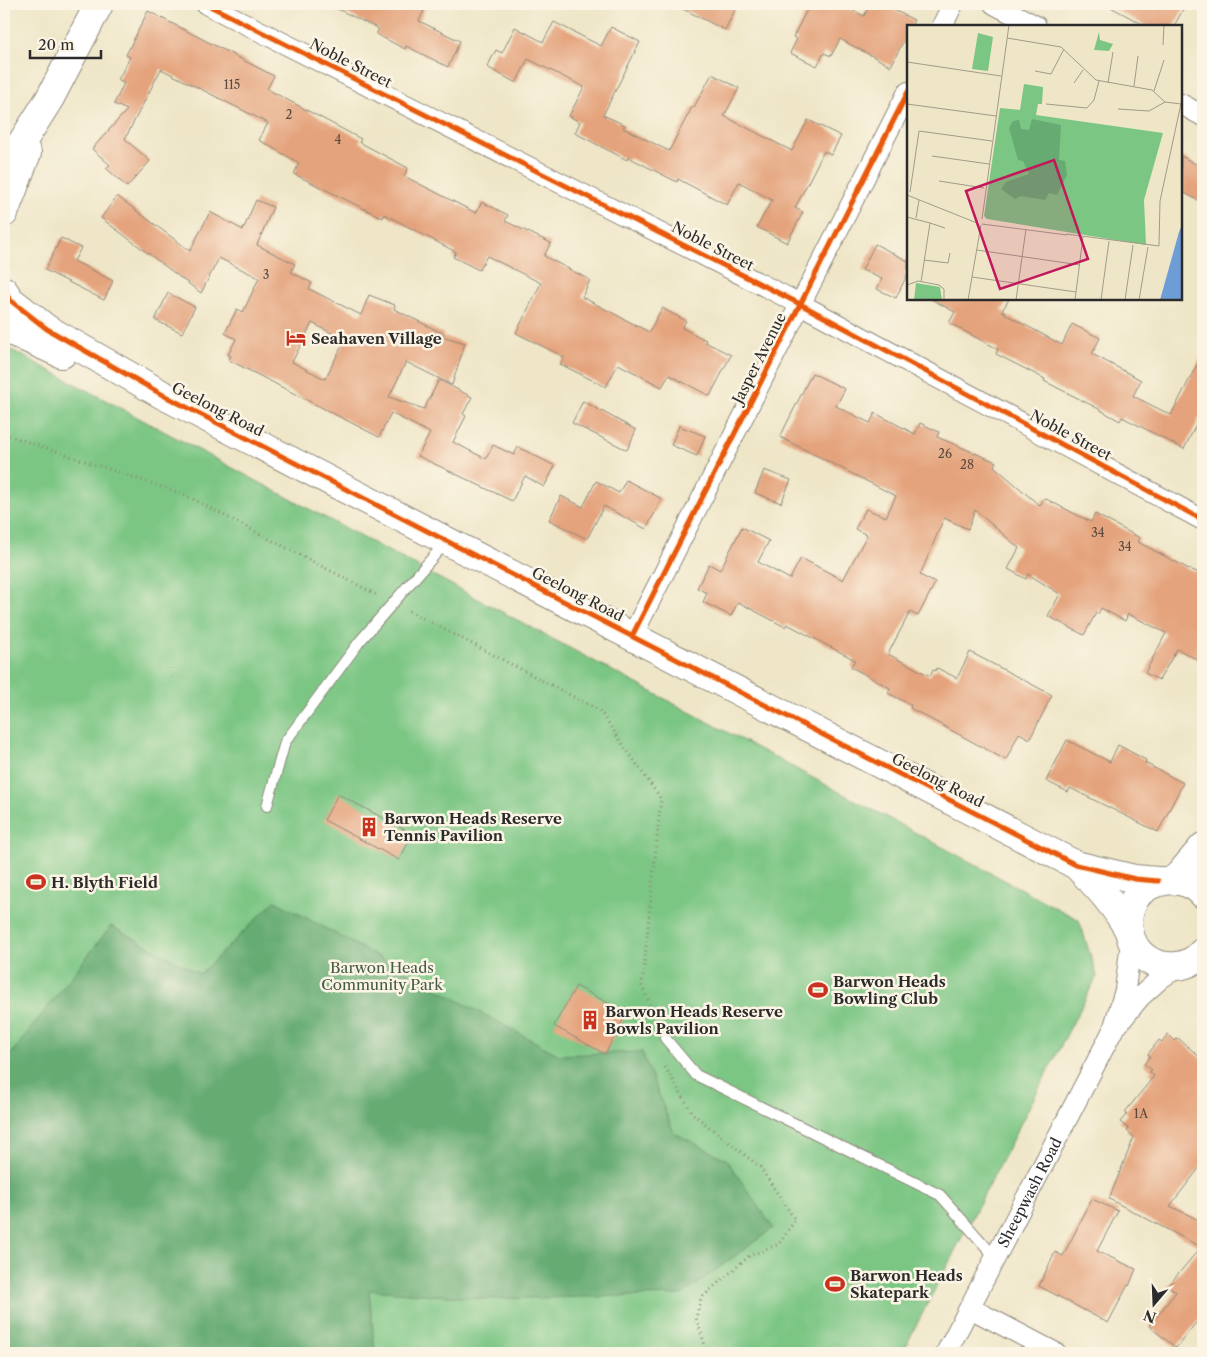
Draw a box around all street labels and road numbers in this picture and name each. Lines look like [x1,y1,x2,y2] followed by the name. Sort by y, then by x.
[307,34,396,92] street label: Noble Street
[669,217,758,275] street label: Noble Street
[727,309,790,409] street label: Jasper Avenue
[169,378,267,440] street label: Geelong Road
[1027,406,1116,465] street label: Noble Street
[529,563,627,625] street label: Geelong Road
[889,749,987,811] street label: Geelong Road
[993,1134,1065,1250] street label: Sheepwash Road

